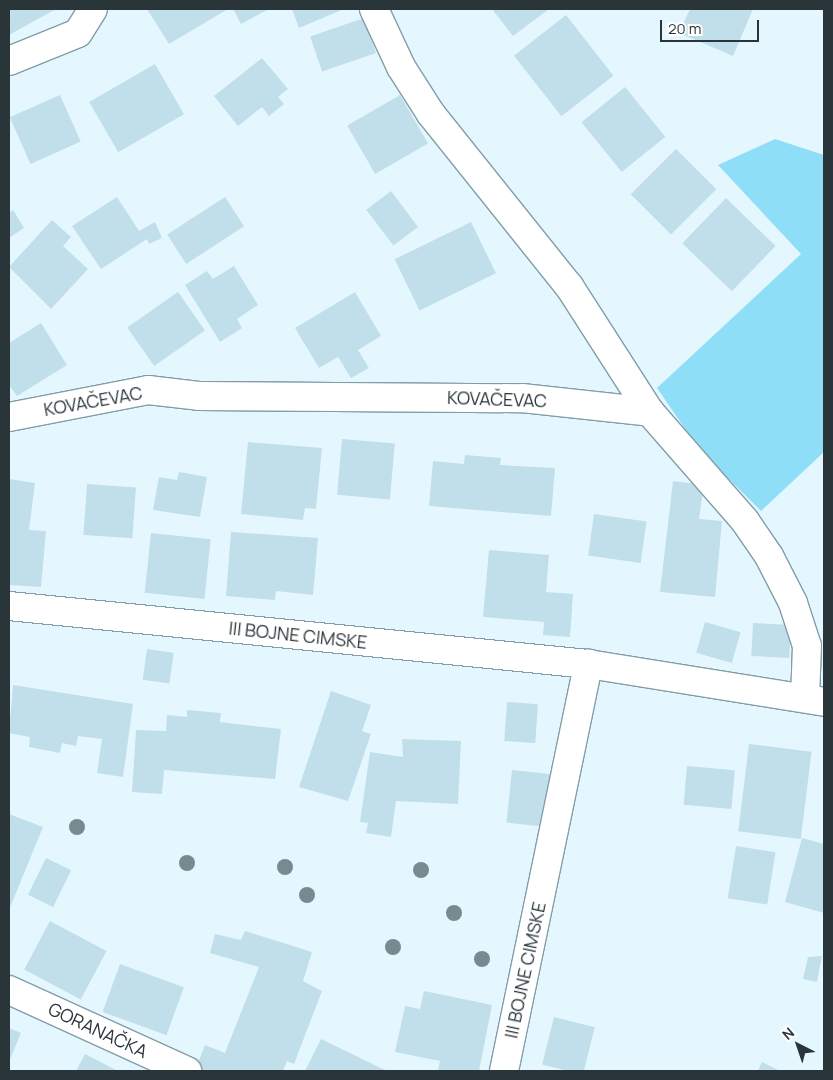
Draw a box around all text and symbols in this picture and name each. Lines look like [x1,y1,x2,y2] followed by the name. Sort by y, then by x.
[663,10,762,42] scale bar
[668,18,701,39] text: 20 m
[42,382,144,420] street label: KOVAČEVAC
[447,386,547,412] street label: KOVAČEVAC
[228,617,368,653] street label: III BOJNE CIMSKE
[500,900,550,1040] street label: III BOJNE CIMSKE
[45,998,151,1062] street label: GORANAČKA
[773,1020,823,1070] north arrow
[778,1023,798,1044] text: N

